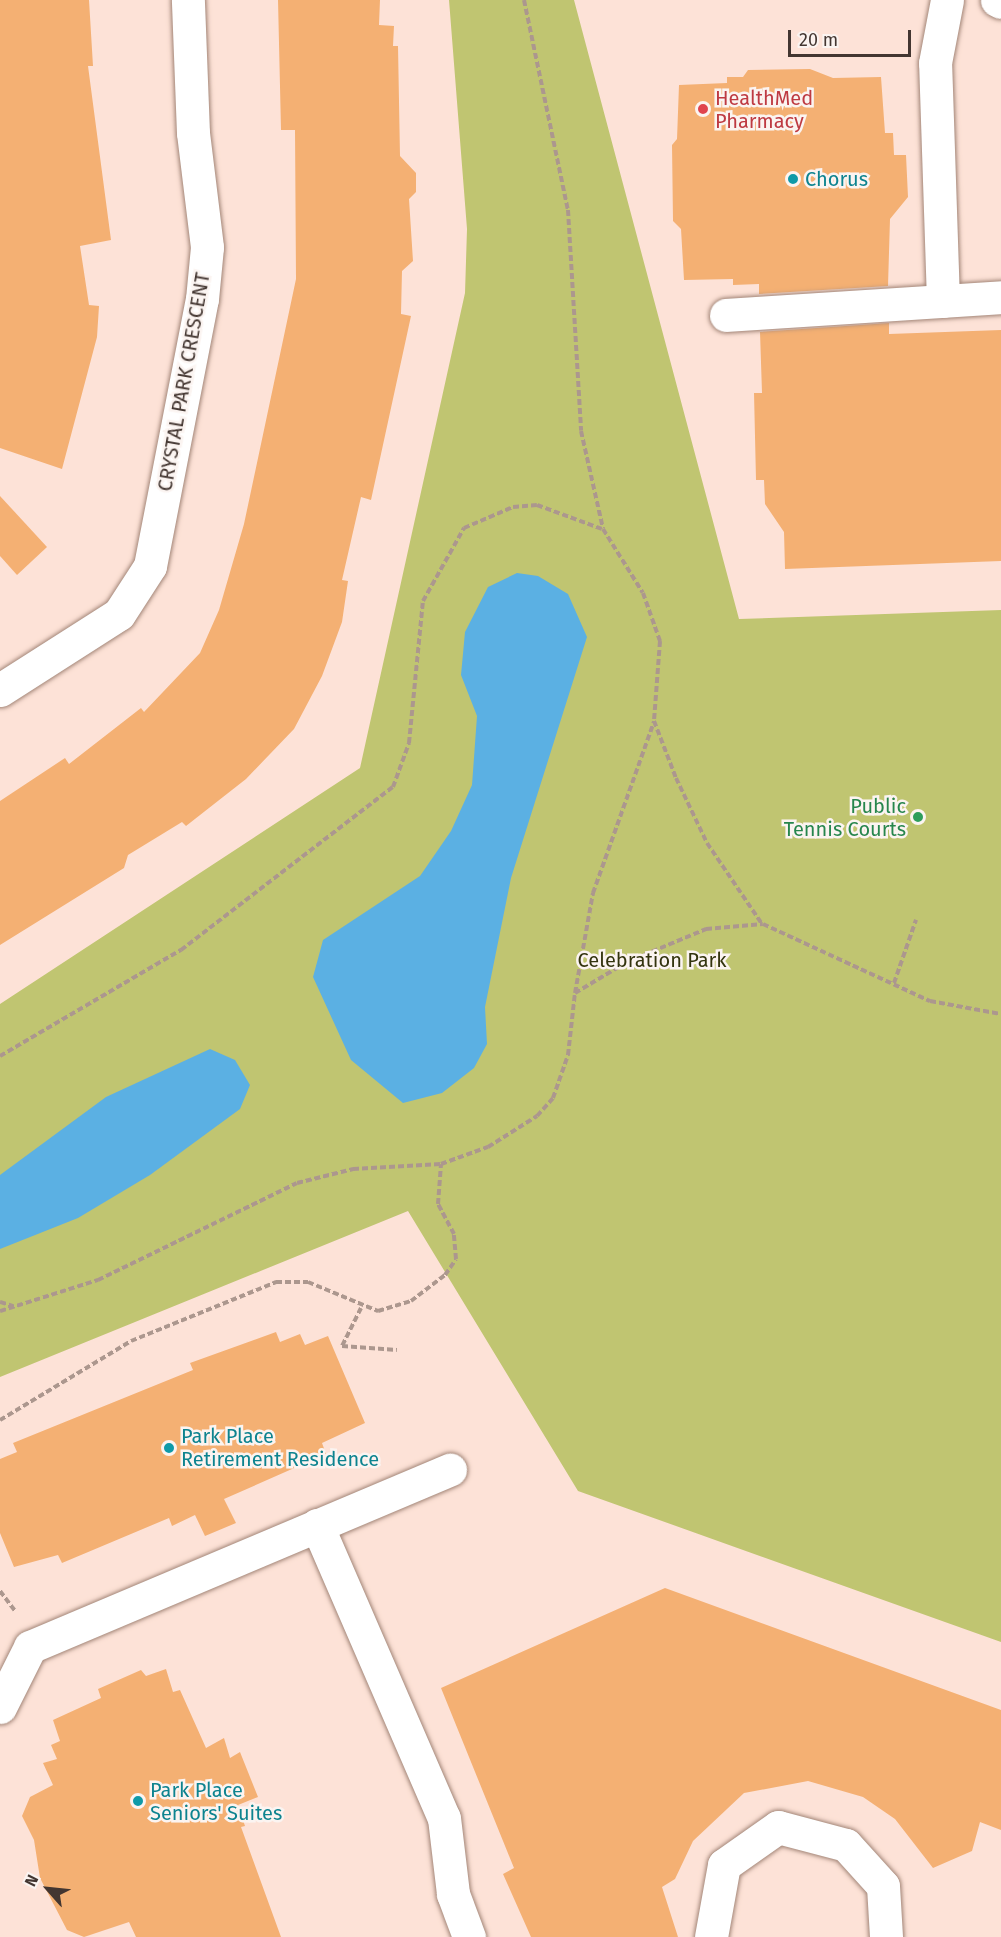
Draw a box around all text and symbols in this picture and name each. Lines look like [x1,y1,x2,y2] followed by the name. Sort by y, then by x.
[791,18,914,56] scale bar
[799,29,838,51] text: 20 m
[715,86,813,133] place label: HealthMed Pharmacy
[696,102,710,116] marker: HealthMed Pharmacy
[805,167,868,191] place label: Chorus
[786,172,800,186] marker: Chorus
[153,271,215,493] street label: CRYSTAL PARK CRESCENT
[784,794,906,841] place label: Public Tennis Courts
[911,810,925,824] marker: Public Tennis Courts
[577,948,727,972] park label: Celebration Park
[181,1424,379,1471] place label: Park Place Retirement Residence
[162,1441,176,1455] marker: Park Place Retirement Residence
[150,1778,282,1825] place label: Park Place Seniors' Suites
[131,1794,145,1808] marker: Park Place Seniors' Suites
[18,1859,78,1919] north arrow
[21,1872,42,1890] text: N

